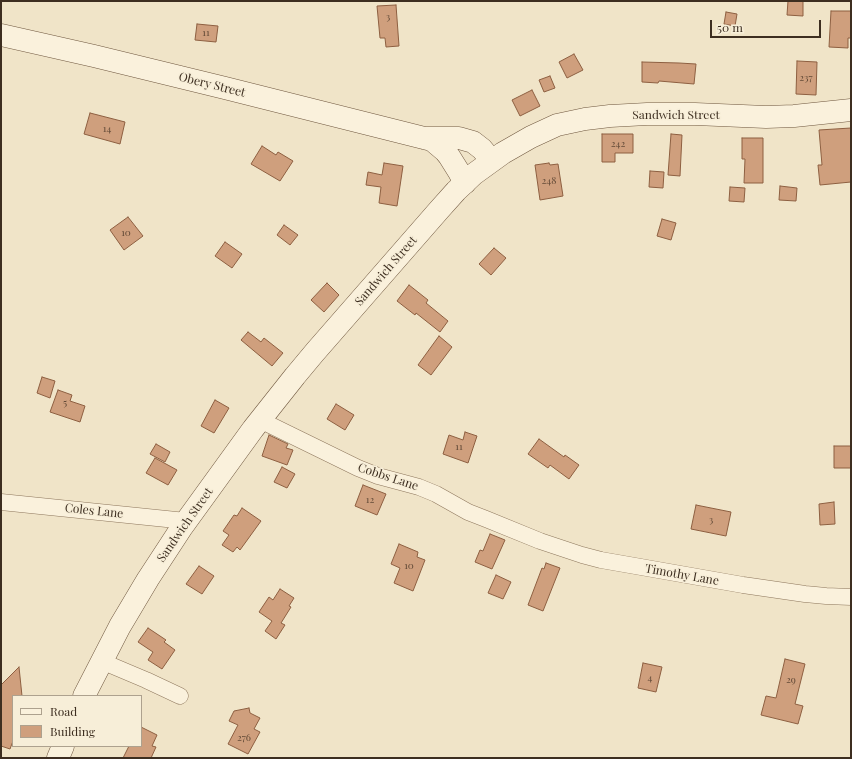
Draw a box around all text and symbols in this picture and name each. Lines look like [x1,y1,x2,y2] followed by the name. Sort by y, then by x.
[386,11,390,23] house number: 3
[712,12,823,38] scale bar
[717,19,743,35] text: 50 m
[202,27,210,39] house number: 11
[177,70,247,100] street label: Obery Street
[799,72,813,84] house number: 237
[632,108,720,122] street label: Sandwich Street
[103,123,111,135] house number: 14
[611,138,625,150] house number: 242
[542,175,556,187] house number: 248
[121,227,131,239] house number: 10
[352,233,420,309] street label: Sandwich Street
[63,397,67,409] house number: 5
[455,441,463,453] house number: 11
[356,460,420,494] street label: Cobbs Lane
[154,485,216,565] street label: Sandwich Street
[366,494,374,506] house number: 12
[64,501,124,521] street label: Coles Lane
[709,514,713,526] house number: 3
[404,560,414,572] house number: 10
[644,561,720,589] street label: Timothy Lane
[648,672,652,684] house number: 4
[786,674,796,686] house number: 29
[12,695,142,747] legend
[50,703,77,719] text: Road
[50,723,95,739] text: Building
[237,732,251,744] house number: 276

